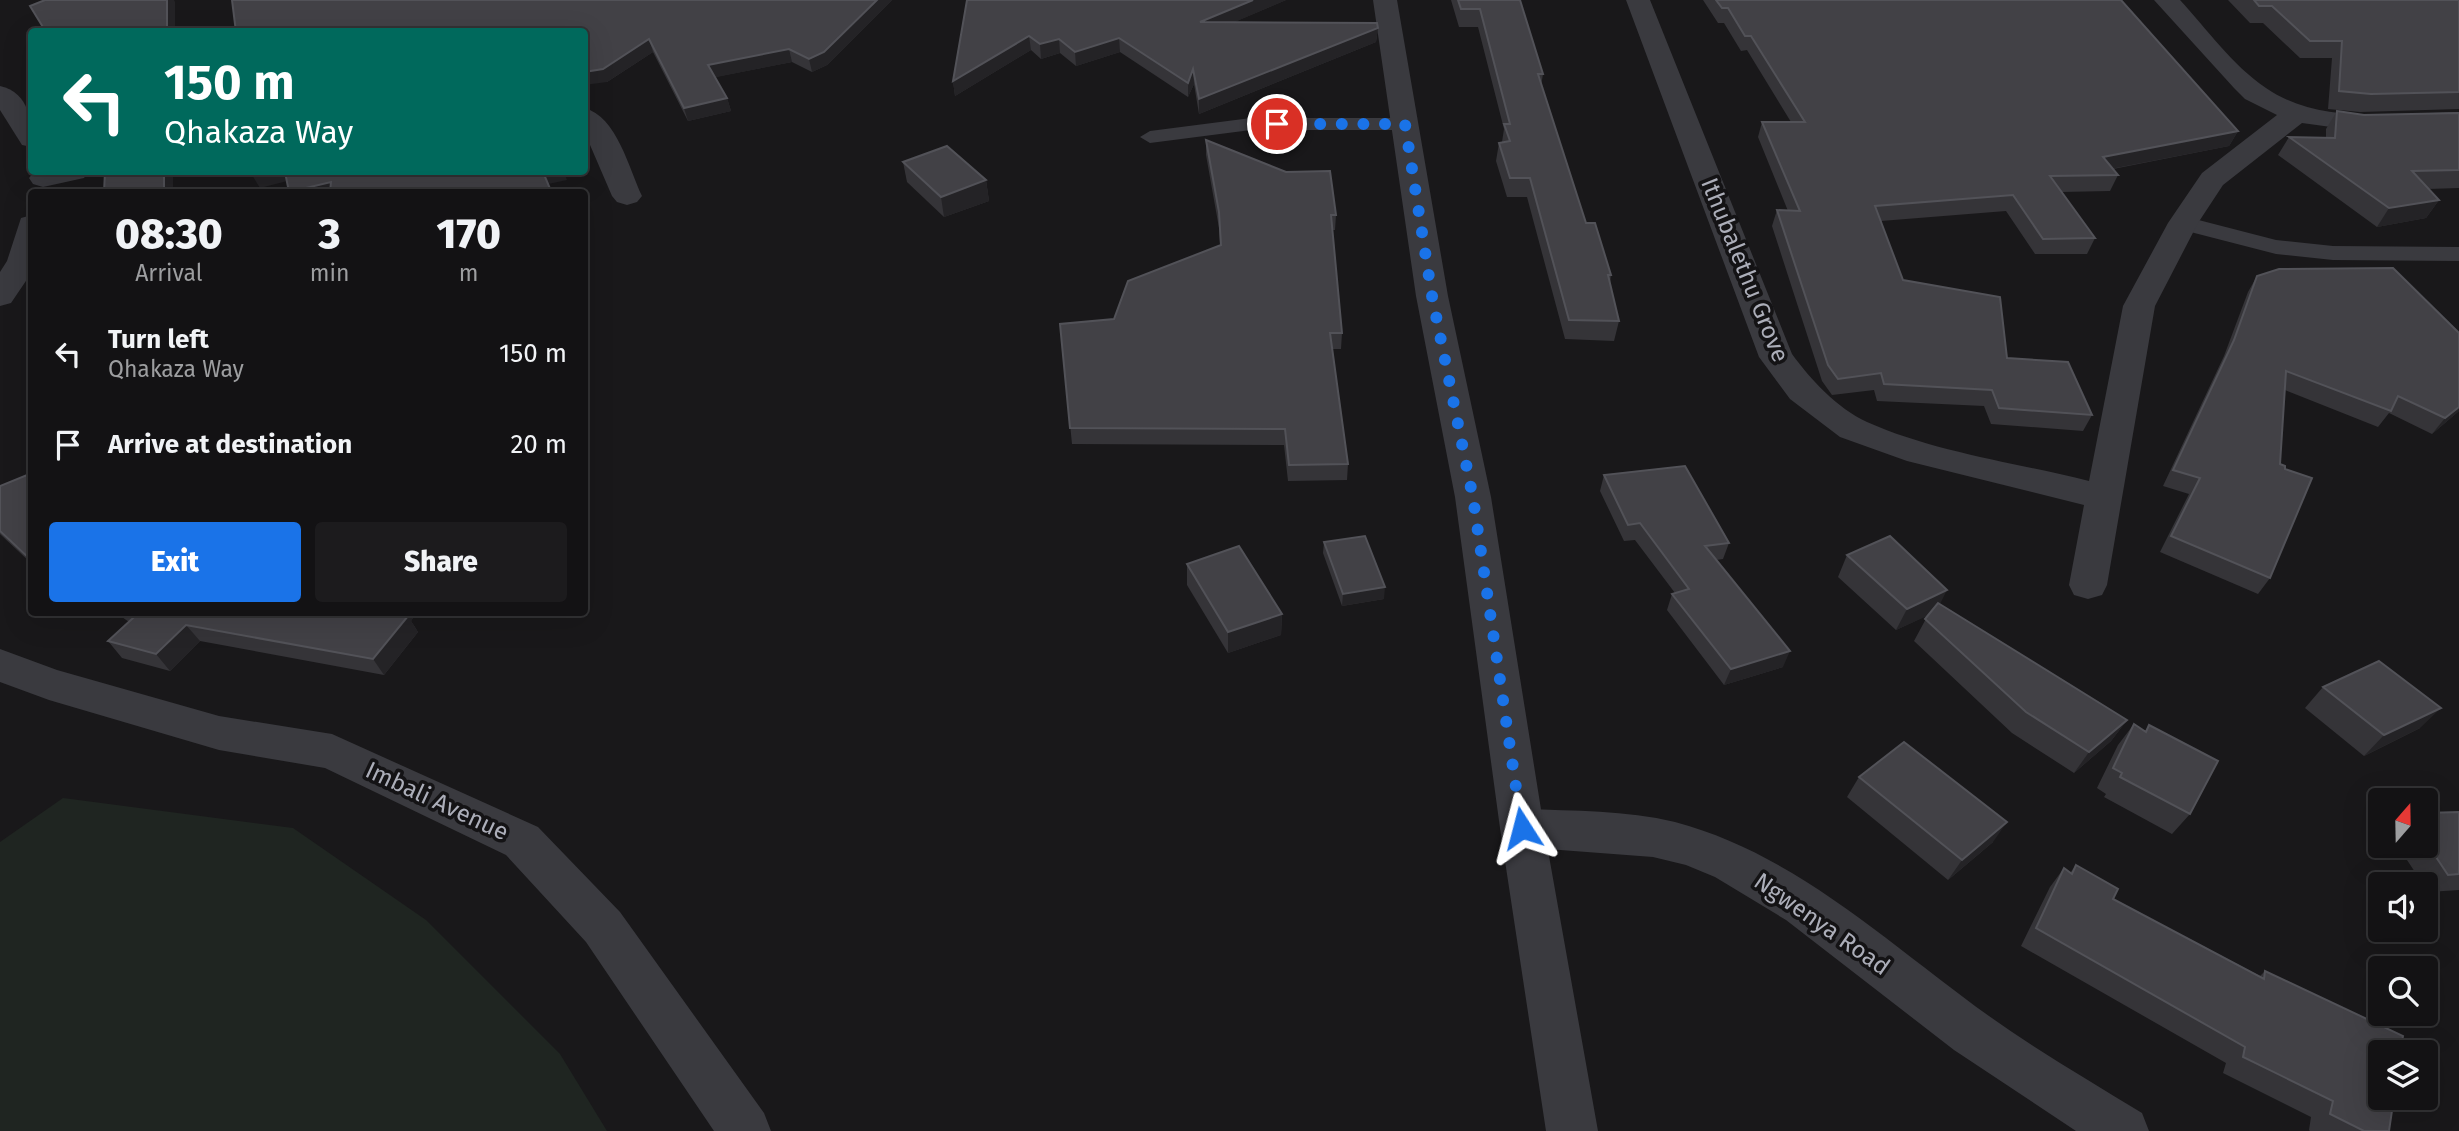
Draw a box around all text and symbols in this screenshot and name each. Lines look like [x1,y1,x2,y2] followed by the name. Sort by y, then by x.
[164,53,295,112] text: 150 m
[49,56,140,147] icon: left
[1247,94,1307,154] pin
[1258,105,1296,143] icon: arrive
[164,113,353,151] text: Qhakaza Way
[1695,174,1795,366] street label: Ithubalethu Grove
[115,209,223,259] text: 08:30
[319,209,341,259] text: 3
[437,209,501,259] text: 170
[135,259,203,287] text: Arrival
[310,259,349,287] text: min
[459,259,479,287] text: m
[108,324,209,355] text: Turn left
[49,335,87,373] icon: left
[499,338,567,369] text: 150 m
[108,355,244,383] text: Qhakaza Way
[49,426,87,464] icon: arrive
[108,429,352,460] text: Arrive at destination
[510,429,567,460] text: 20 m
[49,522,301,602] button: Exit
[315,522,567,602] button: Share
[361,756,513,846] street label: Imbali Avenue
[2368,788,2438,858] north arrow
[2368,788,2438,1110] map controls
[1485,791,1559,865] position arrow
[1749,867,1895,981] street label: Ngwenya Road
[2368,872,2438,942] button: sound
[2368,956,2438,1026] button: search
[2368,1040,2438,1110] button: layers

